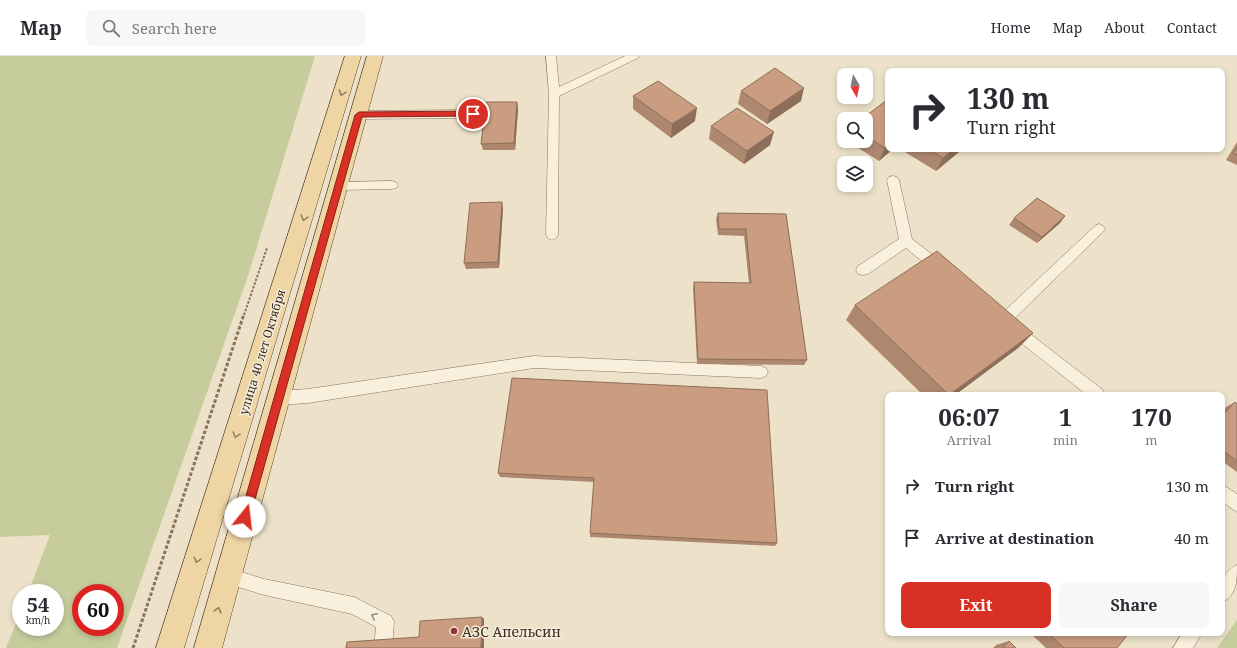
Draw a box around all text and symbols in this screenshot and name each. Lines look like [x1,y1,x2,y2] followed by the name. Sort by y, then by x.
[86,10,366,46] search box
[20,15,62,41] text: Map
[100,17,122,39] icon: search
[132,18,217,38] text: Search here
[991,18,1031,37] text: Home
[1053,18,1082,37] text: Map
[1104,18,1145,37] text: About
[1167,18,1217,37] text: Contact
[837,68,873,104] north arrow
[837,68,873,192] map controls
[967,79,1049,117] text: 130 m
[901,84,953,136] icon: right
[338,90,347,97] one-way arrow
[456,97,490,131] pin
[462,103,484,125] icon: arrive
[837,112,873,148] button: search
[967,115,1056,139] text: Turn right
[837,156,873,192] button: layers
[300,214,309,221] one-way arrow
[235,287,289,417] street label: улица 40 лет Октября
[938,400,1000,433] text: 06:07
[1059,400,1072,433] text: 1
[1131,400,1172,433] text: 170
[947,431,991,449] text: Arrival
[1053,431,1078,449] text: min
[1145,431,1158,449] text: m
[232,432,241,439] one-way arrow
[901,475,923,497] icon: right
[935,476,1014,496] text: Turn right
[1166,476,1209,496] text: 130 m
[224,496,266,538] position arrow
[901,527,923,549] icon: arrive
[935,528,1094,548] text: Arrive at destination
[1174,528,1209,548] text: 40 m
[193,556,202,563] one-way arrow
[901,582,1051,628] button: Exit
[1059,582,1209,628] button: Share
[72,584,124,636] speed limit sign: 60
[27,591,49,618] text: 54
[213,607,222,614] one-way arrow
[26,613,50,627] text: km/h
[371,613,378,621] one-way arrow
[462,622,561,641] place label: АЗС Апельсин
[449,626,459,636] marker: АЗС Апельсин

